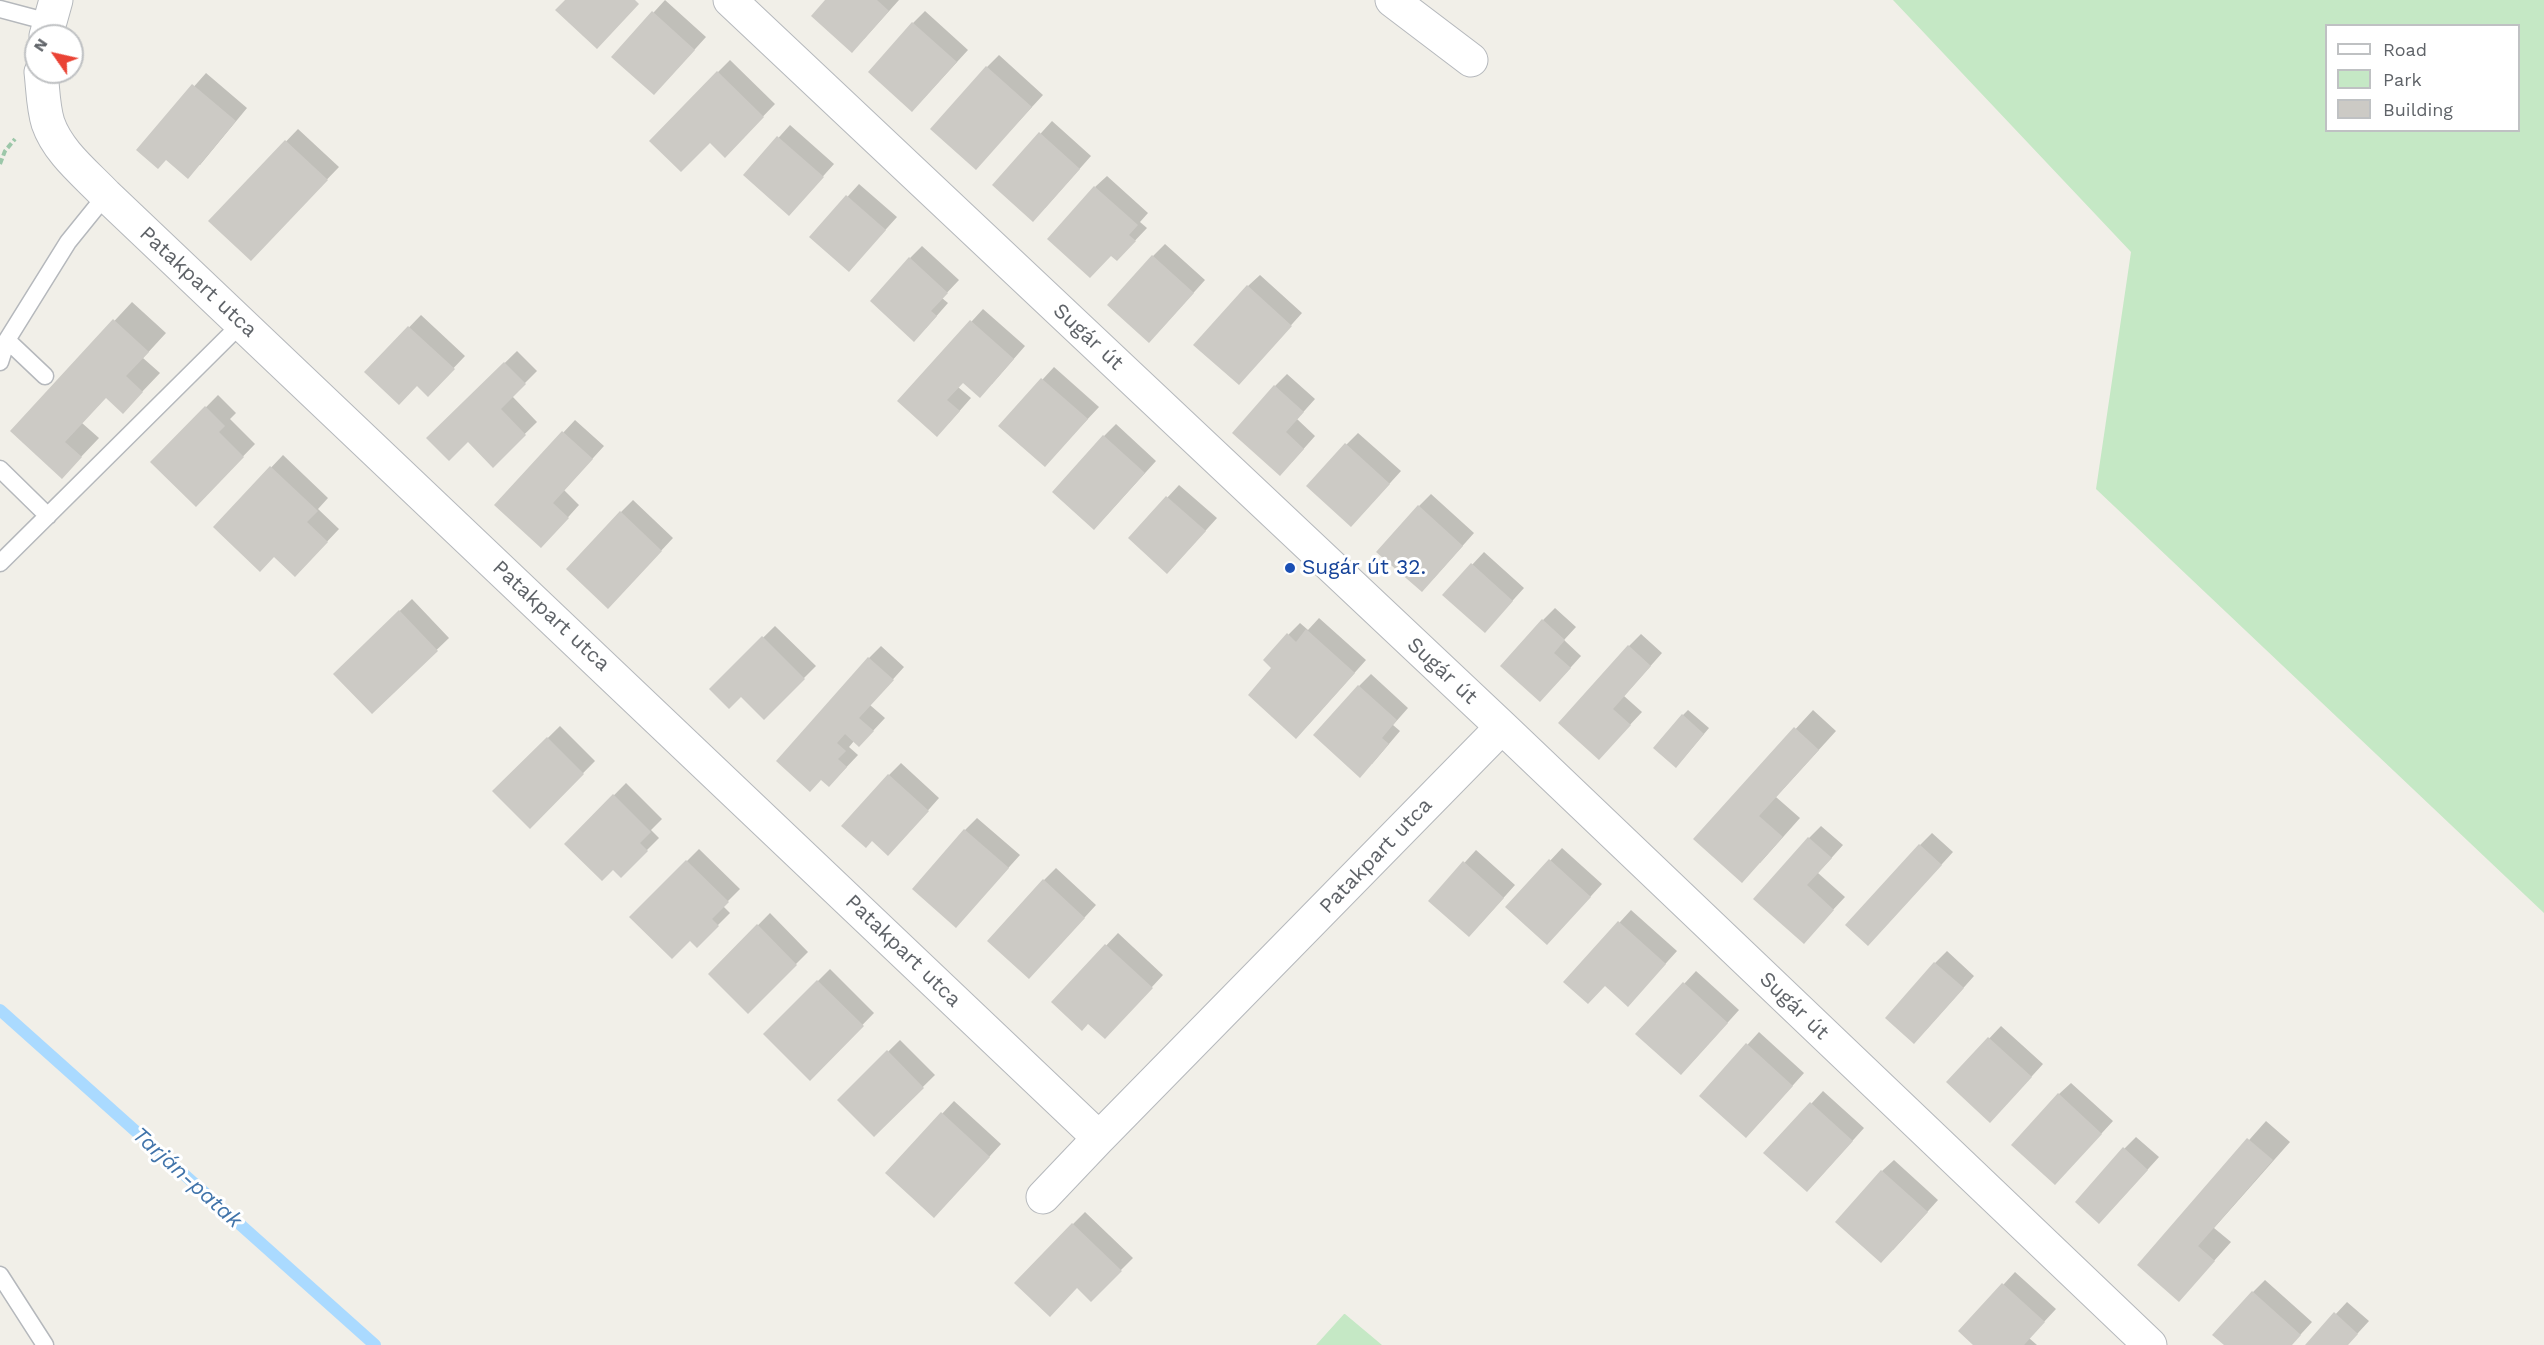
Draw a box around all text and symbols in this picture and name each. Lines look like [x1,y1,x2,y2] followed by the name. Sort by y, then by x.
[24,24,84,84] north arrow
[2325,24,2520,132] legend
[29,35,52,55] text: N
[2383,39,2427,60] text: Road
[2383,69,2422,90] text: Park
[2383,99,2453,120] text: Building
[134,221,262,343] street label: Patakpart utca
[1048,298,1128,376] street label: Sugár út
[487,555,615,677] street label: Patakpart utca
[1302,555,1426,581] place label: Sugár út 32.
[1283,561,1297,575] marker: Sugár út 32.
[1402,632,1482,710] street label: Sugár út
[1314,793,1438,919] street label: Patakpart utca
[840,889,966,1013] street label: Patakpart utca
[1754,967,1834,1045] street label: Sugár út
[127,1122,247,1234] water label: Tarján-patak

